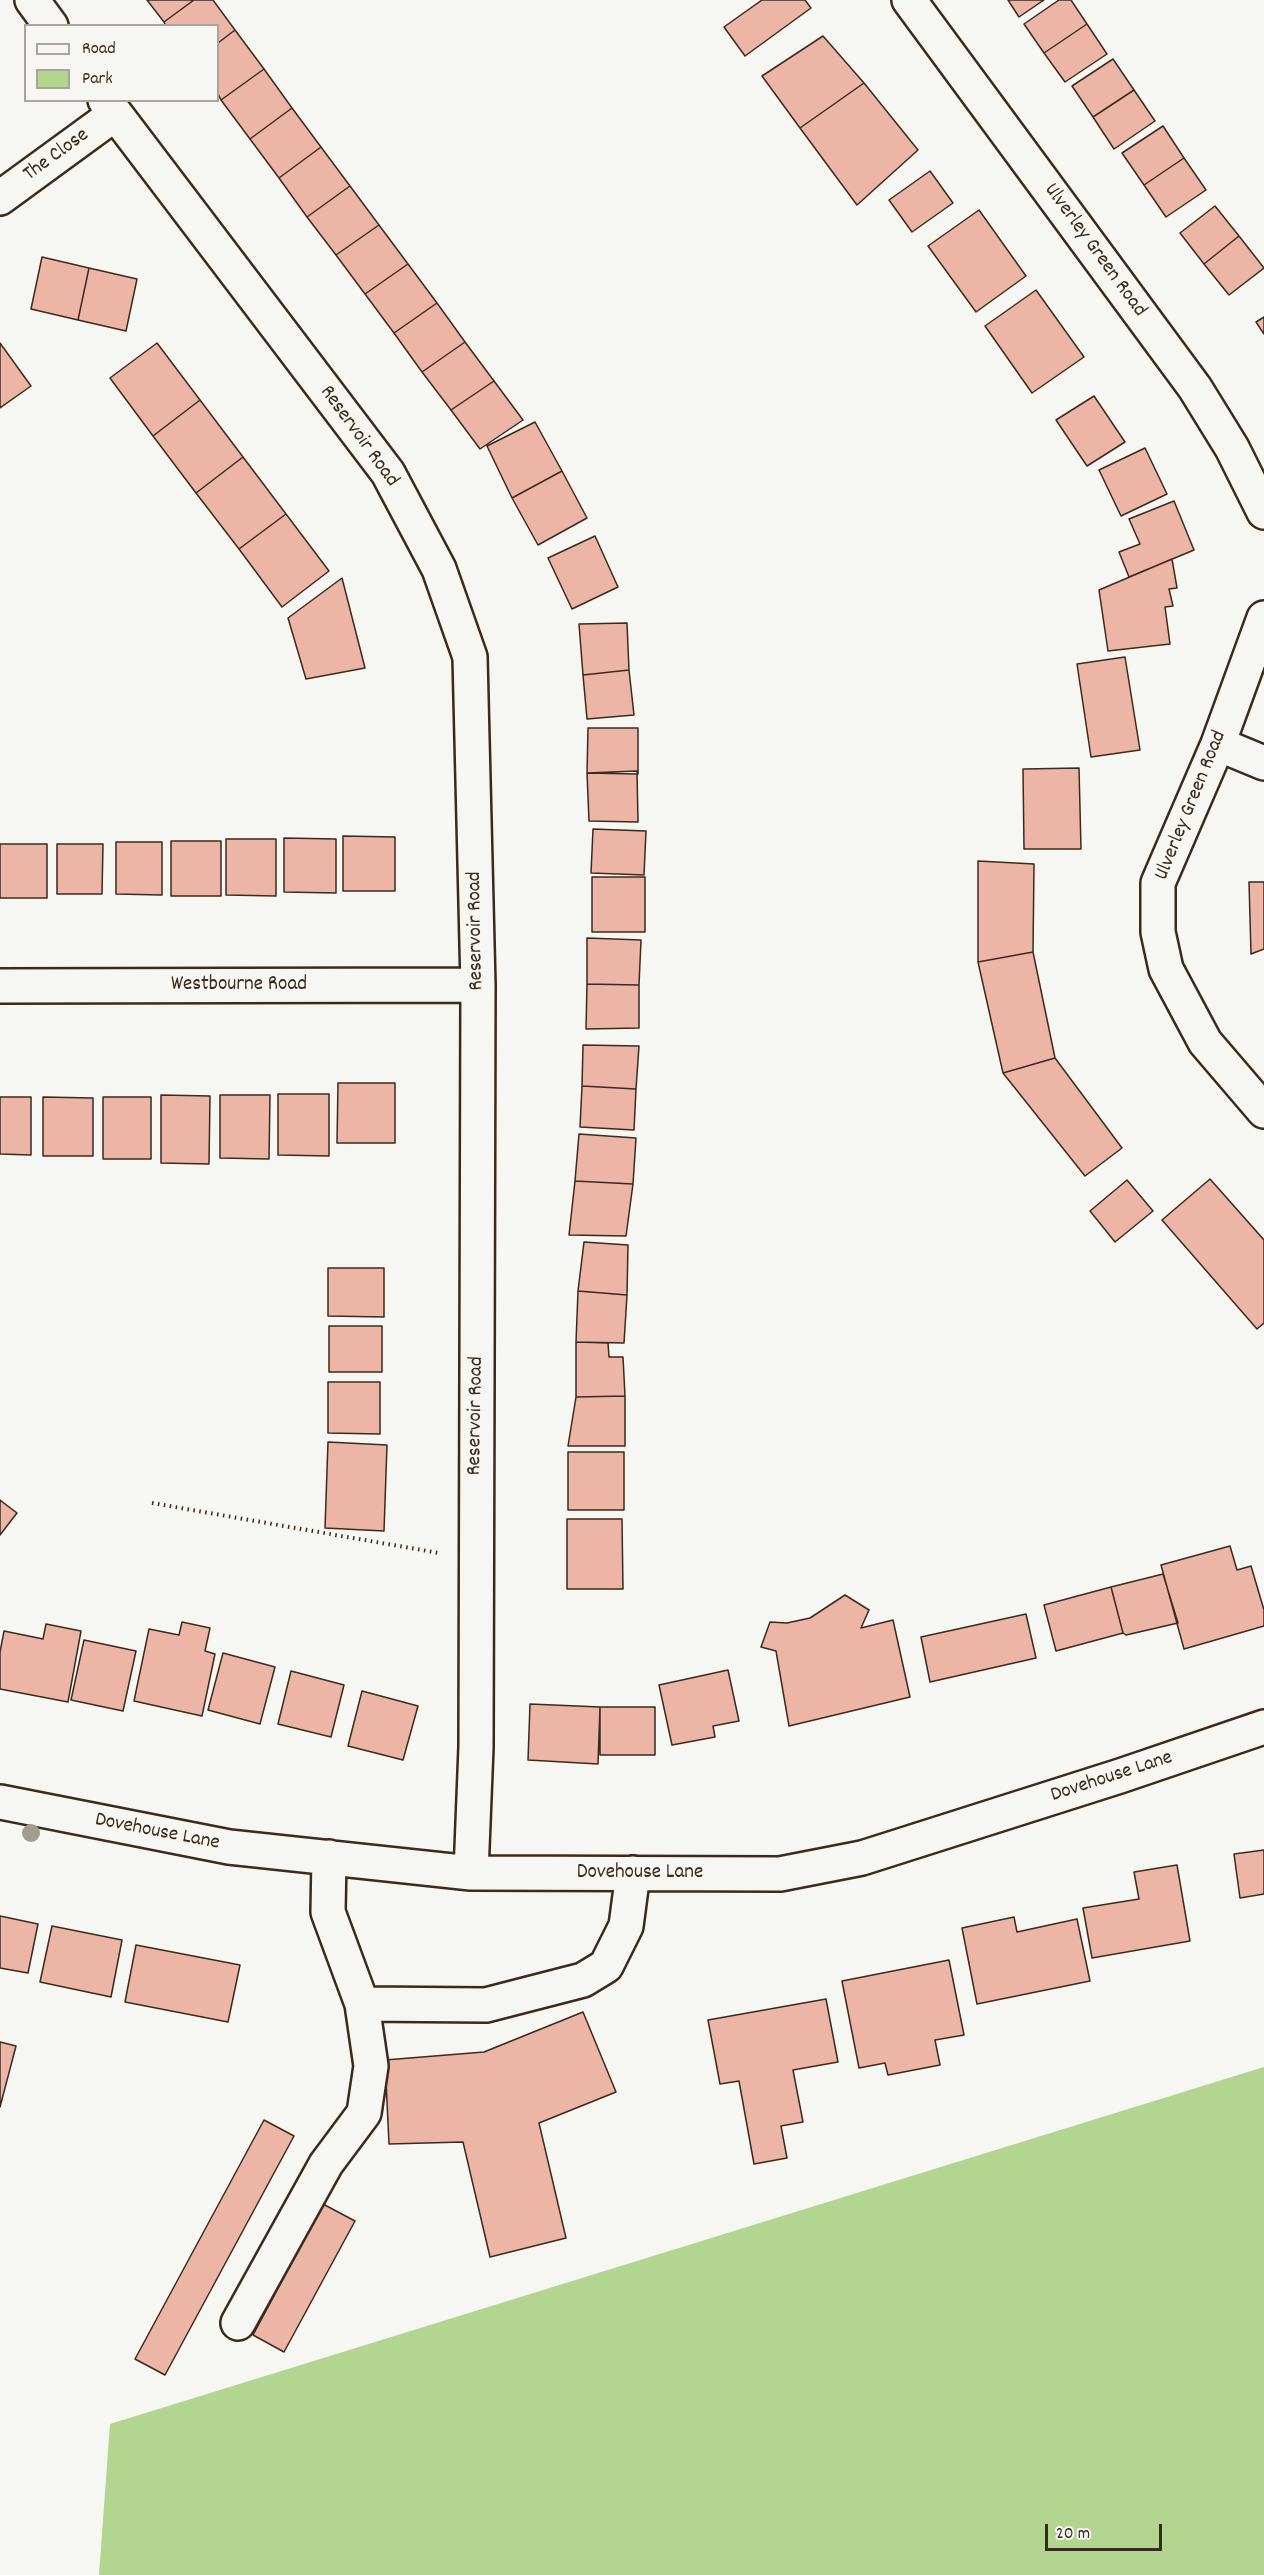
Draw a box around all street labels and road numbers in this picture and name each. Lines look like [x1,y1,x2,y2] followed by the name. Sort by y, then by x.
[19,124,95,188] street label: The Close
[1037,179,1151,323] street label: Ulverley Green Road
[313,381,403,493] street label: Reservoir Road
[1151,728,1233,884] street label: Ulverley Green Road
[463,871,491,991] street label: Reservoir Road
[171,973,307,999] street label: Westbourne Road
[463,1356,491,1476] street label: Reservoir Road
[1048,1746,1176,1810] street label: Dovehouse Lane
[93,1809,221,1857] street label: Dovehouse Lane
[577,1861,703,1887] street label: Dovehouse Lane

